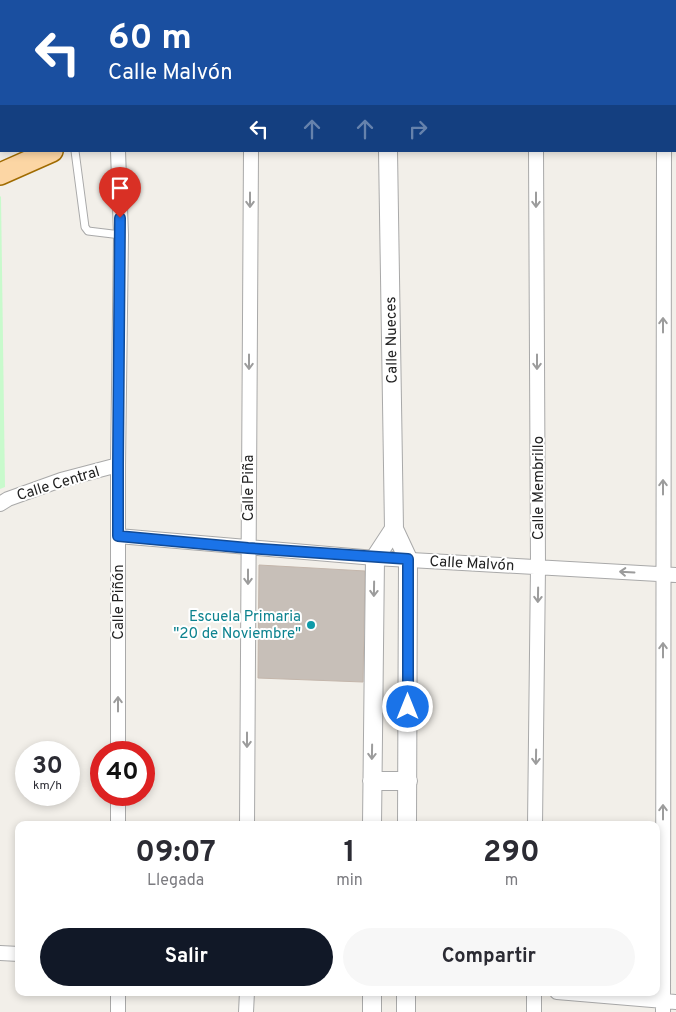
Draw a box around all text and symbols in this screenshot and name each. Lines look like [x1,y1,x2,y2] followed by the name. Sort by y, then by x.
[108,17,192,61] text: 60 m
[25,20,90,85] icon: left
[108,60,233,87] text: Calle Malvón
[245,115,273,143] icon: left
[298,115,326,143] icon: ahead
[351,115,379,143] icon: ahead
[404,115,432,143] icon: right
[99,167,141,218] pin
[106,174,134,202] icon: arrive
[245,192,255,208] one-way arrow
[531,192,541,208] one-way arrow
[382,296,403,384] street label: Calle Nueces
[658,317,668,333] one-way arrow
[244,354,254,370] one-way arrow
[532,354,542,370] one-way arrow
[530,436,549,540] street label: Calle Membrillo
[240,455,259,521] street label: Calle Piña
[15,463,102,506] street label: Calle Central
[658,479,668,496] one-way arrow
[429,553,515,576] street label: Calle Malvón
[110,564,129,640] street label: Calle Piñón
[620,568,636,577] one-way arrow
[243,569,253,585] one-way arrow
[370,581,379,597] one-way arrow
[533,586,543,603] one-way arrow
[173,608,301,644] place label: Escuela Primaria "20 de Noviembre"
[305,619,317,631] marker: Escuela Primaria "20 de Noviembre"
[658,642,668,658] one-way arrow
[381,680,433,732] position arrow
[113,696,123,712] one-way arrow
[242,732,252,748] one-way arrow
[90,741,155,806] speed limit sign: 40
[368,743,377,759] one-way arrow
[531,749,541,765] one-way arrow
[32,751,63,783] text: 30
[33,778,62,794] text: km/h
[658,804,668,820] one-way arrow
[135,835,216,872] text: 09:07
[344,835,356,872] text: 1
[483,835,540,872] text: 290
[147,871,204,891] text: Llegada
[336,871,363,891] text: min
[505,871,518,891] text: m
[40,928,333,986] button: Salir
[343,928,635,986] button: Compartir

